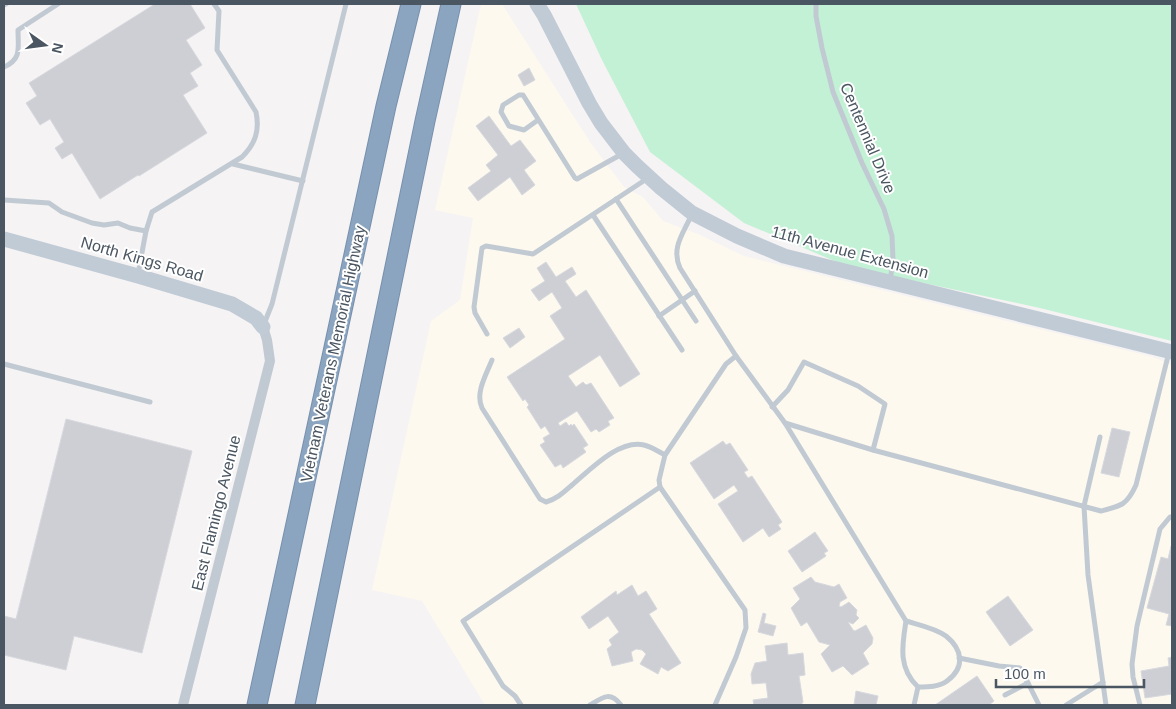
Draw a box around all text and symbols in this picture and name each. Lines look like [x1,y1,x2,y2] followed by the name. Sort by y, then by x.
[20,20,70,70] north arrow
[49,41,67,55] text: N
[837,80,899,196] street label: Centennial Drive
[769,223,931,281] street label: 11th Avenue Extension
[297,224,369,484] street label: Vietnam Veterans Memorial Highway
[79,233,205,285] street label: North Kings Road
[188,433,244,593] street label: East Flamingo Avenue
[996,656,1144,688] scale bar
[1004,665,1046,682] text: 100 m

